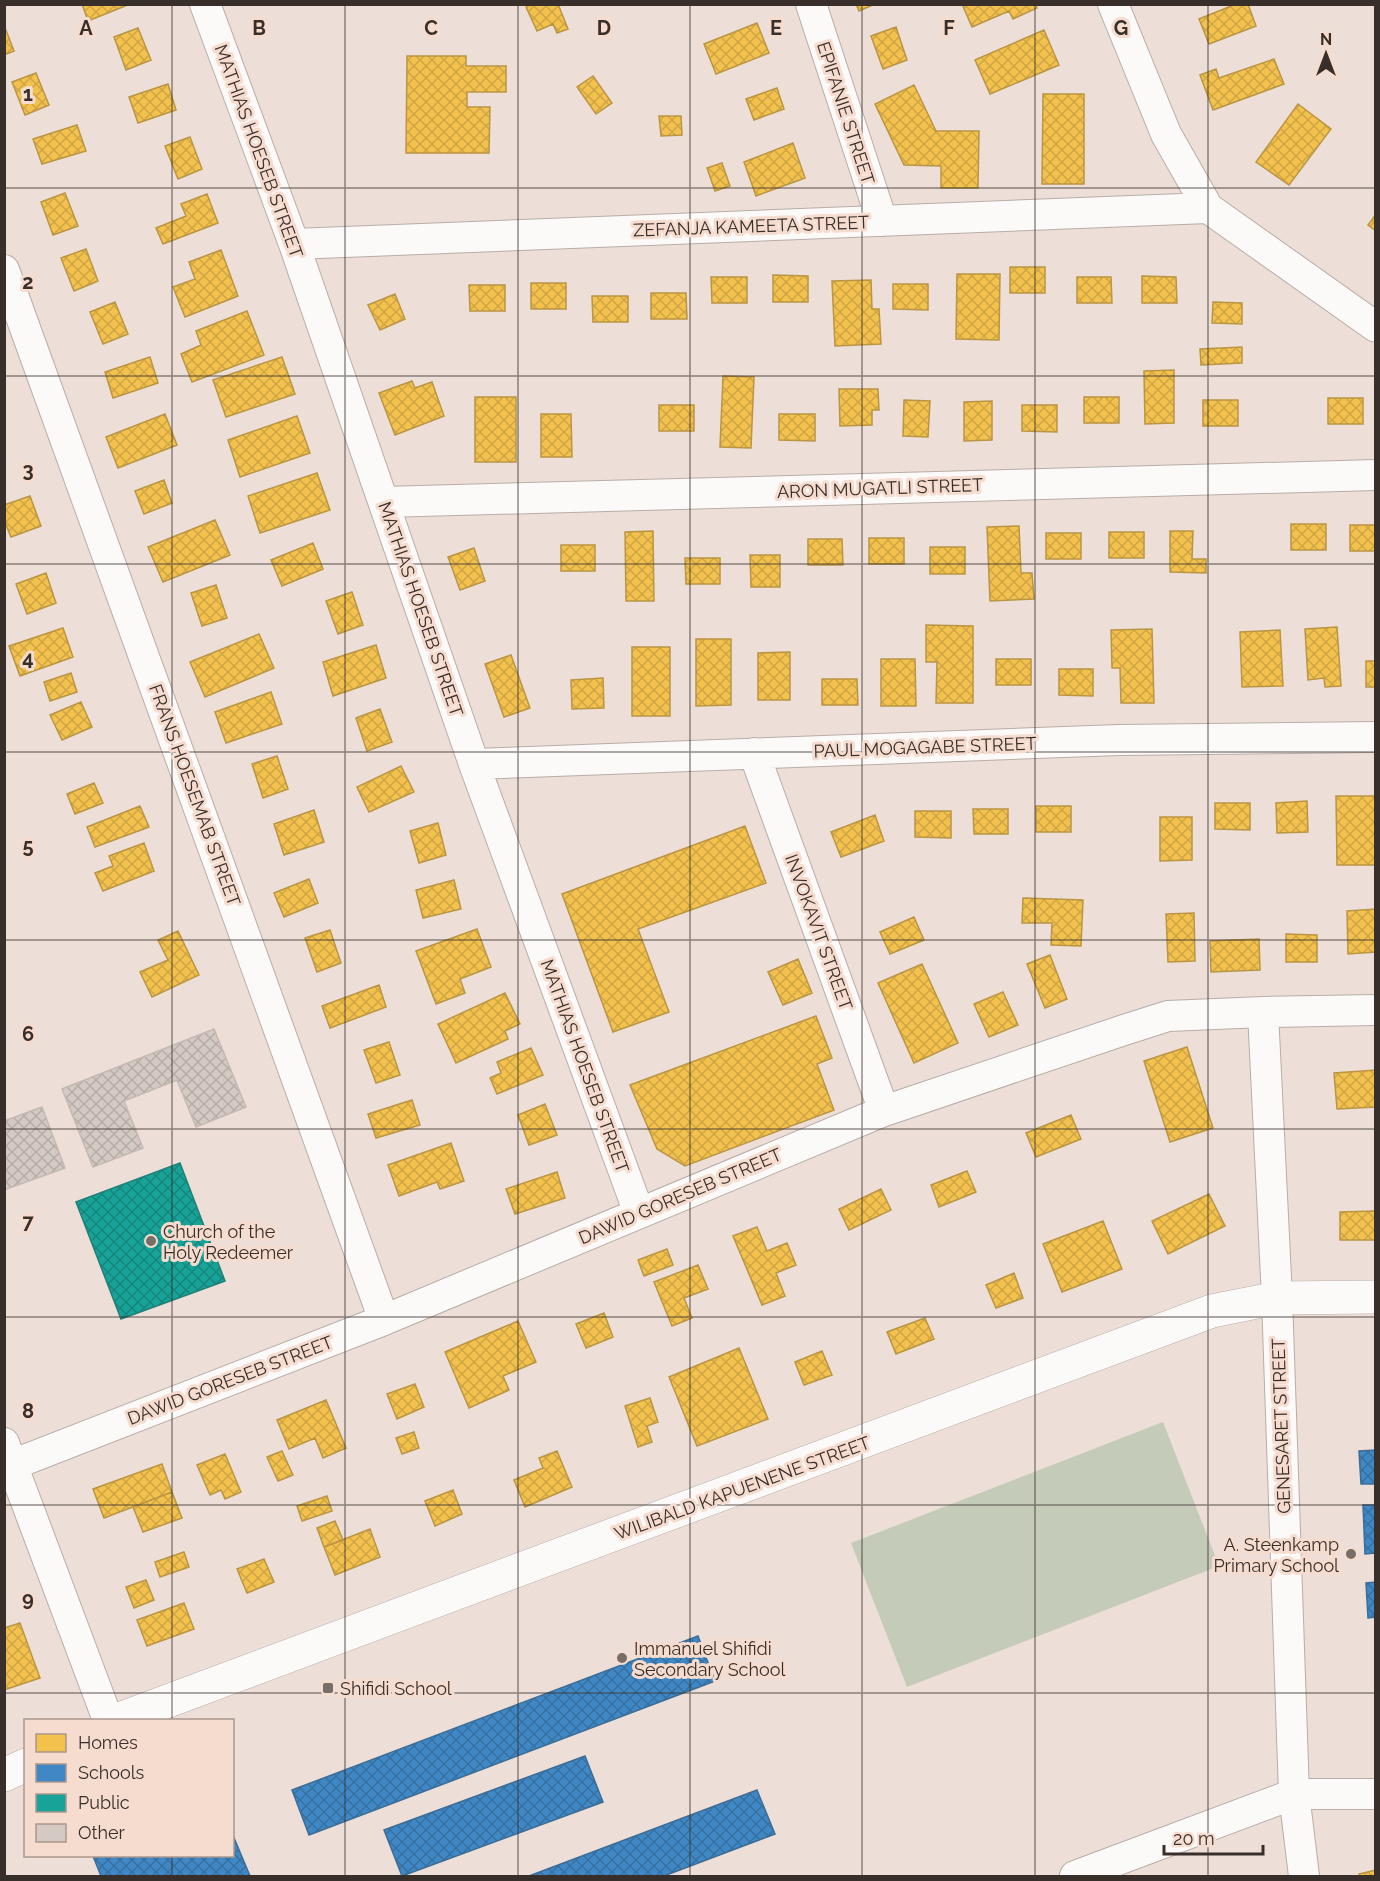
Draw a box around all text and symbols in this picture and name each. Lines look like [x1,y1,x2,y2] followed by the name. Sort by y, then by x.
[79,16,93,40] text: A
[252,16,266,40] text: B
[424,16,438,40] text: C
[597,16,611,40] text: D
[770,16,782,40] text: E
[943,16,955,40] text: F
[1114,16,1128,40] text: G
[1296,24,1356,84] north arrow
[1320,30,1332,49] text: N
[813,39,879,187] street label: EPIFANIE STREET
[211,41,307,261] street label: MATHIAS HOESEB STREET
[23,82,33,106] text: 1
[633,211,869,241] street label: ZEFANJA KAMEETA STREET
[22,270,34,294] text: 2
[22,458,34,482] text: 3
[777,474,983,502] street label: ARON MUGATLI STREET
[374,499,468,719] street label: MATHIAS HOESEB STREET
[22,646,34,670] text: 4
[145,681,245,909] street label: FRANS HOESEMAB STREET
[813,733,1037,761] street label: PAUL MOGAGABE STREET
[22,834,34,858] text: 5
[781,851,857,1013] street label: INVOKAVIT STREET
[537,956,633,1176] street label: MATHIAS HOESEB STREET
[22,1022,34,1046] text: 6
[575,1144,785,1248] street label: DAWID GORESEB STREET
[22,1210,34,1234] text: 7
[163,1221,294,1263] place label: Church of the Holy Redeemer
[144,1234,158,1248] marker: Church of the Holy Redeemer
[124,1331,336,1429] street label: DAWID GORESEB STREET
[1267,1338,1295,1514] street label: GENESARET STREET
[22,1399,34,1423] text: 8
[611,1432,873,1544] street label: WILIBALD KAPUENENE STREET
[1213,1534,1339,1576] place label: A. Steenkamp Primary School
[1344,1547,1358,1561] marker: A. Steenkamp Primary School
[22,1587,34,1611] text: 9
[634,1638,785,1680] place label: Immanuel Shifidi Secondary School
[615,1651,629,1665] marker: Immanuel Shifidi Secondary School
[340,1678,452,1699] place label: Shifidi School
[321,1681,335,1695] marker: Shifidi School
[24,1719,234,1857] legend
[78,1732,138,1753] text: Homes
[78,1762,145,1783] text: Schools
[78,1792,130,1813] text: Public
[1164,1818,1263,1856] scale bar
[78,1822,126,1843] text: Other
[1173,1828,1215,1849] text: 20 m

